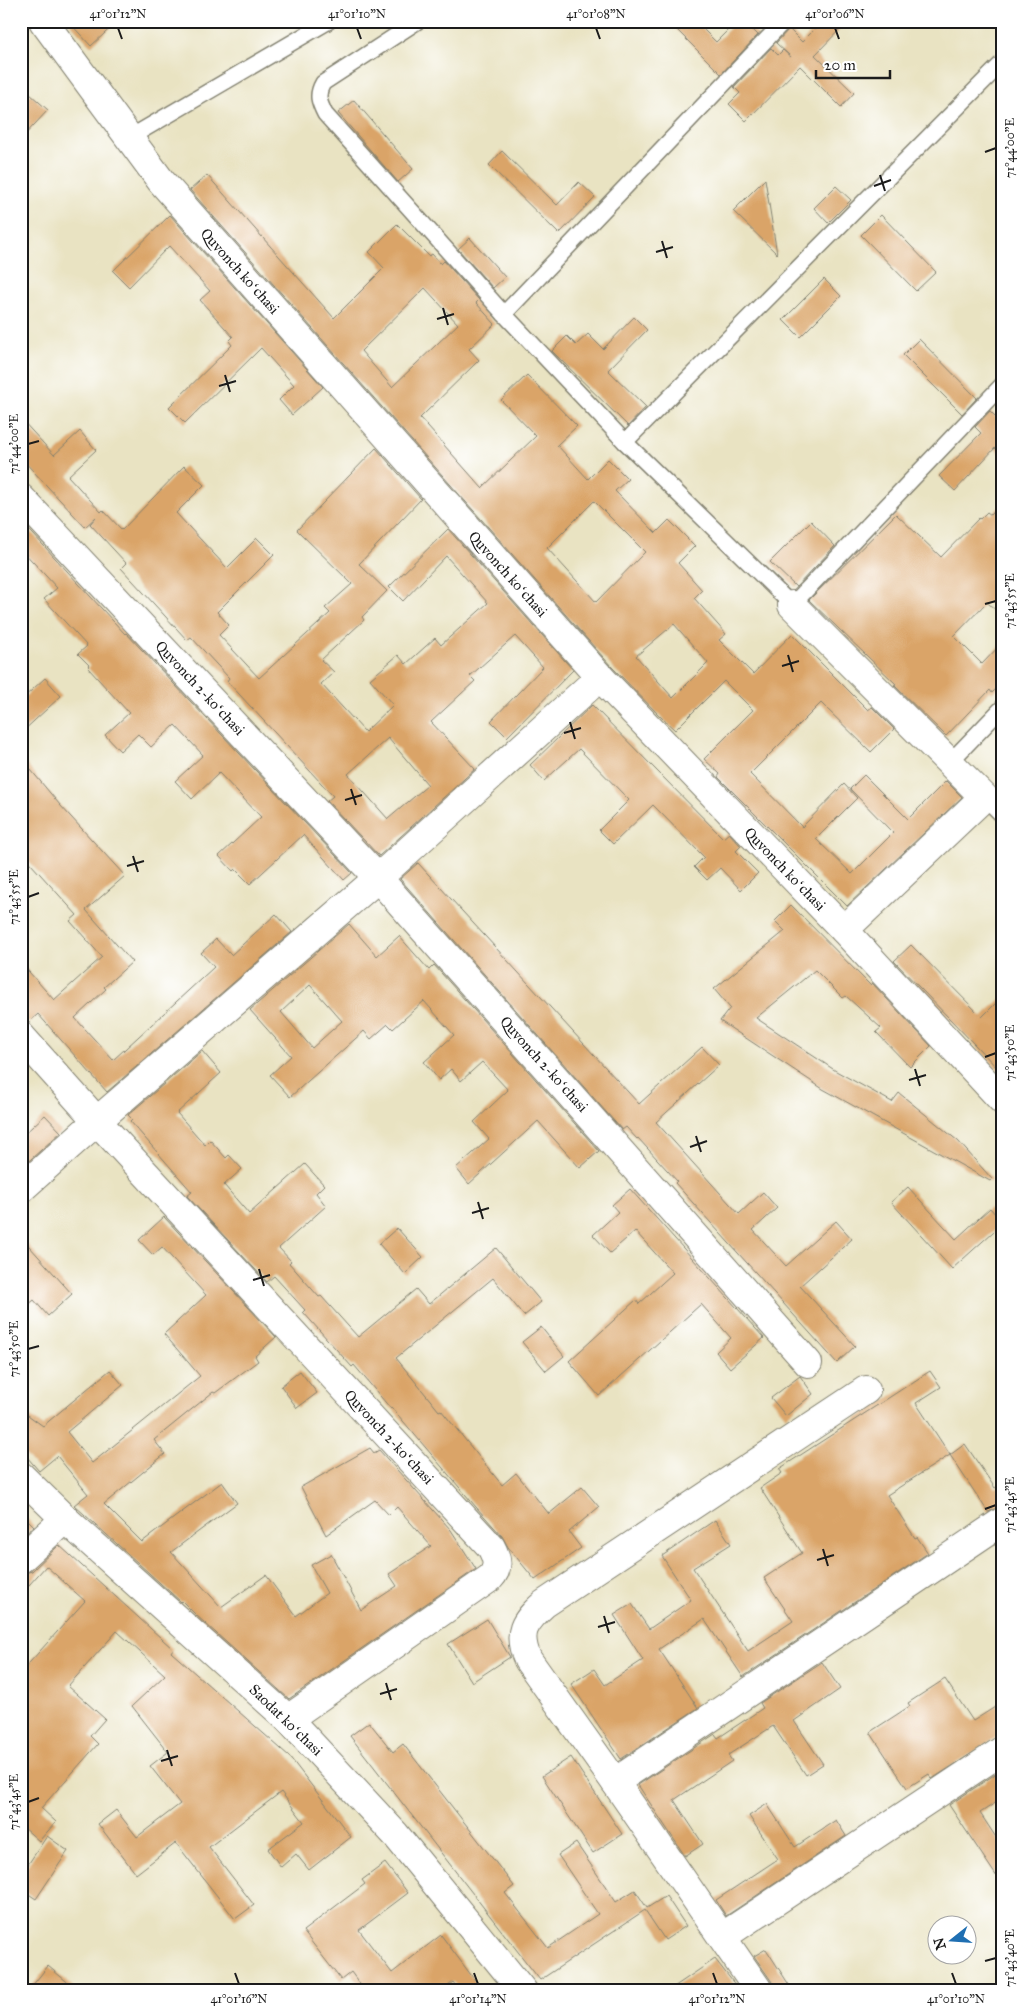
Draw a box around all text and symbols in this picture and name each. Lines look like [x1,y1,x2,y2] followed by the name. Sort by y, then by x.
[90,7,146,21] text: 41°01'12"N
[328,7,386,21] text: 41°01'10"N
[566,7,626,21] text: 41°01'08"N
[805,7,865,21] text: 41°01'06"N
[816,48,890,80] scale bar
[824,56,856,74] text: 20 m
[1003,118,1017,178] text: 71°44'00"E
[197,224,283,318] street label: Quvonch koʻchasi
[7,414,21,474] text: 71°44'00"E
[465,527,551,621] street label: Quvonch koʻchasi
[1003,573,1017,629] text: 71°43'55"E
[151,637,249,739] street label: Quvonch 2-koʻchasi
[741,823,829,915] street label: Quvonch koʻchasi
[7,869,21,925] text: 71°43'55"E
[496,1012,592,1116] street label: Quvonch 2-koʻchasi
[1003,1024,1017,1081] text: 71°43'50"E
[7,1320,21,1377] text: 71°43'50"E
[340,1386,438,1488] street label: Quvonch 2-koʻchasi
[1003,1476,1017,1533] text: 71°43'45"E
[246,1680,326,1760] street label: Saodat koʻchasi
[7,1773,21,1830] text: 71°43'45"E
[926,1914,976,1964] north arrow
[1003,1929,1017,1987] text: 71°43'40"E
[930,1935,950,1952] text: N
[211,1992,268,2006] text: 41°01'16"N
[449,1992,507,2006] text: 41°01'14"N
[689,1992,745,2006] text: 41°01'12"N
[927,1992,985,2006] text: 41°01'10"N

